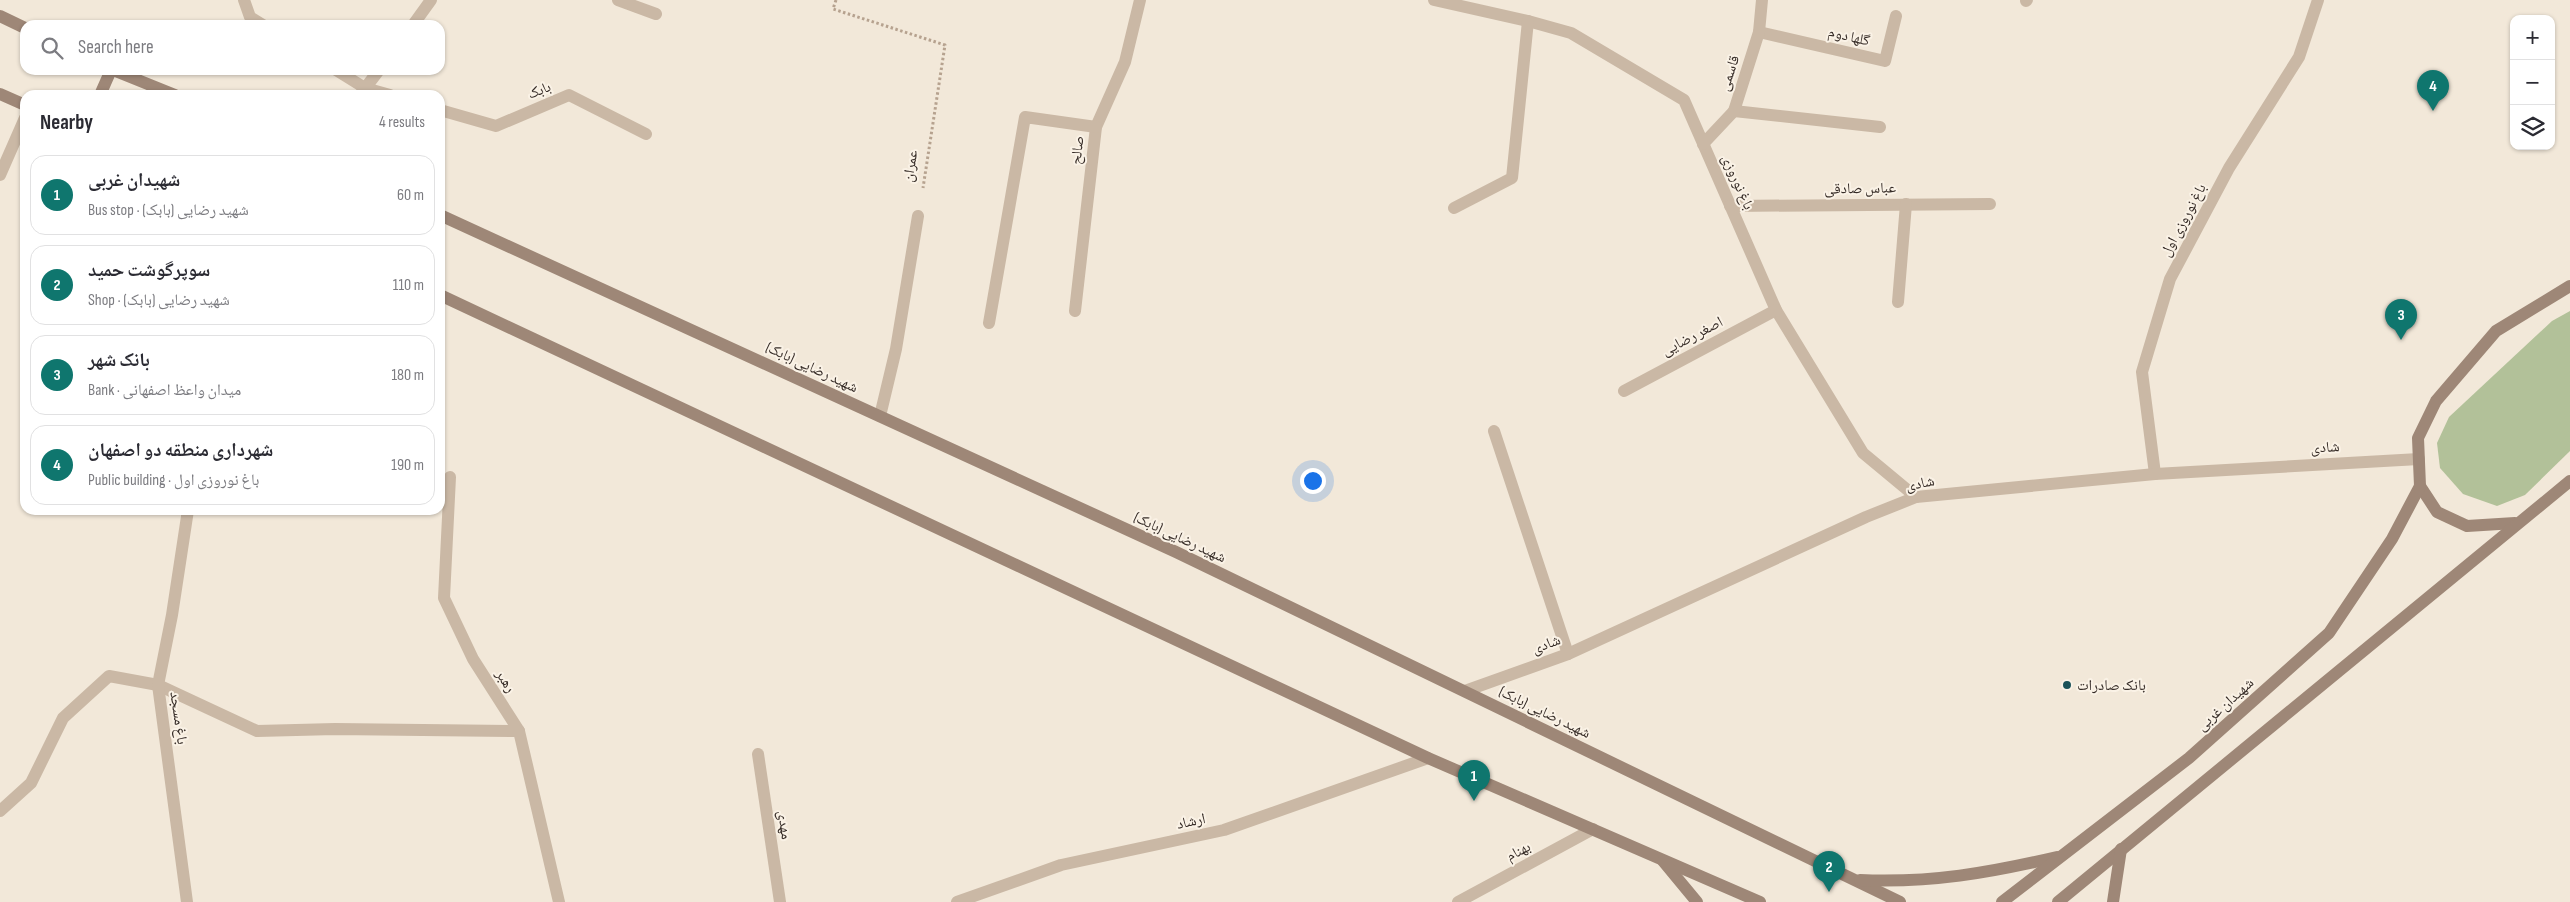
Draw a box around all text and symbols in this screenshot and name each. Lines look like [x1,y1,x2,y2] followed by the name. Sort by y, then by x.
[2510,15,2555,150] map controls
[2510,15,2555,60] button: +
[20,20,445,75] search box
[1826,22,1872,51] street label: گلها دوم
[38,34,66,62] icon: search
[78,36,154,59] text: Search here
[1715,53,1744,93] street label: قاسمی
[2510,60,2555,105] button: −
[2417,70,2449,111] pin: 4
[525,77,554,104] street label: بابک
[2510,105,2555,150] button: layers
[40,110,93,135] text: Nearby
[379,113,425,132] text: 4 results
[1066,135,1089,165] street label: صالح
[899,148,922,183] street label: عمران
[1717,152,1758,213] street label: باغ نوروزی
[88,169,180,192] text: شهیدان غربی
[1824,178,1896,199] street label: عباس صادقی
[2156,180,2211,260] street label: باغ نوروزی اول
[54,186,60,205] text: 1
[397,186,424,205] text: 60 m
[88,201,249,220] text: Bus stop · شهید رضایی (بابک)
[88,259,210,282] text: سوپرگوشت حمید
[53,276,61,295] text: 2
[393,276,424,295] text: 110 m
[88,291,230,310] text: Shop · شهید رضایی (بابک)
[2385,299,2417,340] pin: 3
[1658,312,1726,361] street label: اصغر رضایی
[763,338,861,397] street label: شهید رضایی (بابک)
[88,349,150,372] text: بانک شهر
[53,366,61,385] text: 3
[391,366,424,385] text: 180 m
[88,381,241,400] text: Bank · میدان واعظ اصفهانی
[2310,437,2340,458] street label: شادی
[88,439,273,462] text: شهرداری منطقه دو اصفهان
[53,456,61,475] text: 4
[391,456,424,475] text: 190 m
[1300,468,1326,494] your location
[88,471,259,490] text: Public building · باغ نوروزی اول
[1904,471,1936,496] street label: شادی
[1131,508,1229,567] street label: شهید رضایی (بابک)
[1529,630,1563,659] street label: شادی
[491,665,520,697] street label: رهبر
[2193,674,2258,735] street label: شهیدان غربی
[2077,676,2146,695] place label: بانک صادرات
[2061,679,2073,691] marker: بانک صادرات
[1496,682,1594,743] street label: شهید رضایی (بابک)
[165,690,192,746] street label: باغ مسجد
[1458,760,1490,801] pin: 1
[773,809,796,841] street label: مهدی
[1175,809,1207,834] street label: ارشاد
[1503,837,1534,866] street label: بهنام
[1813,851,1845,892] pin: 2

